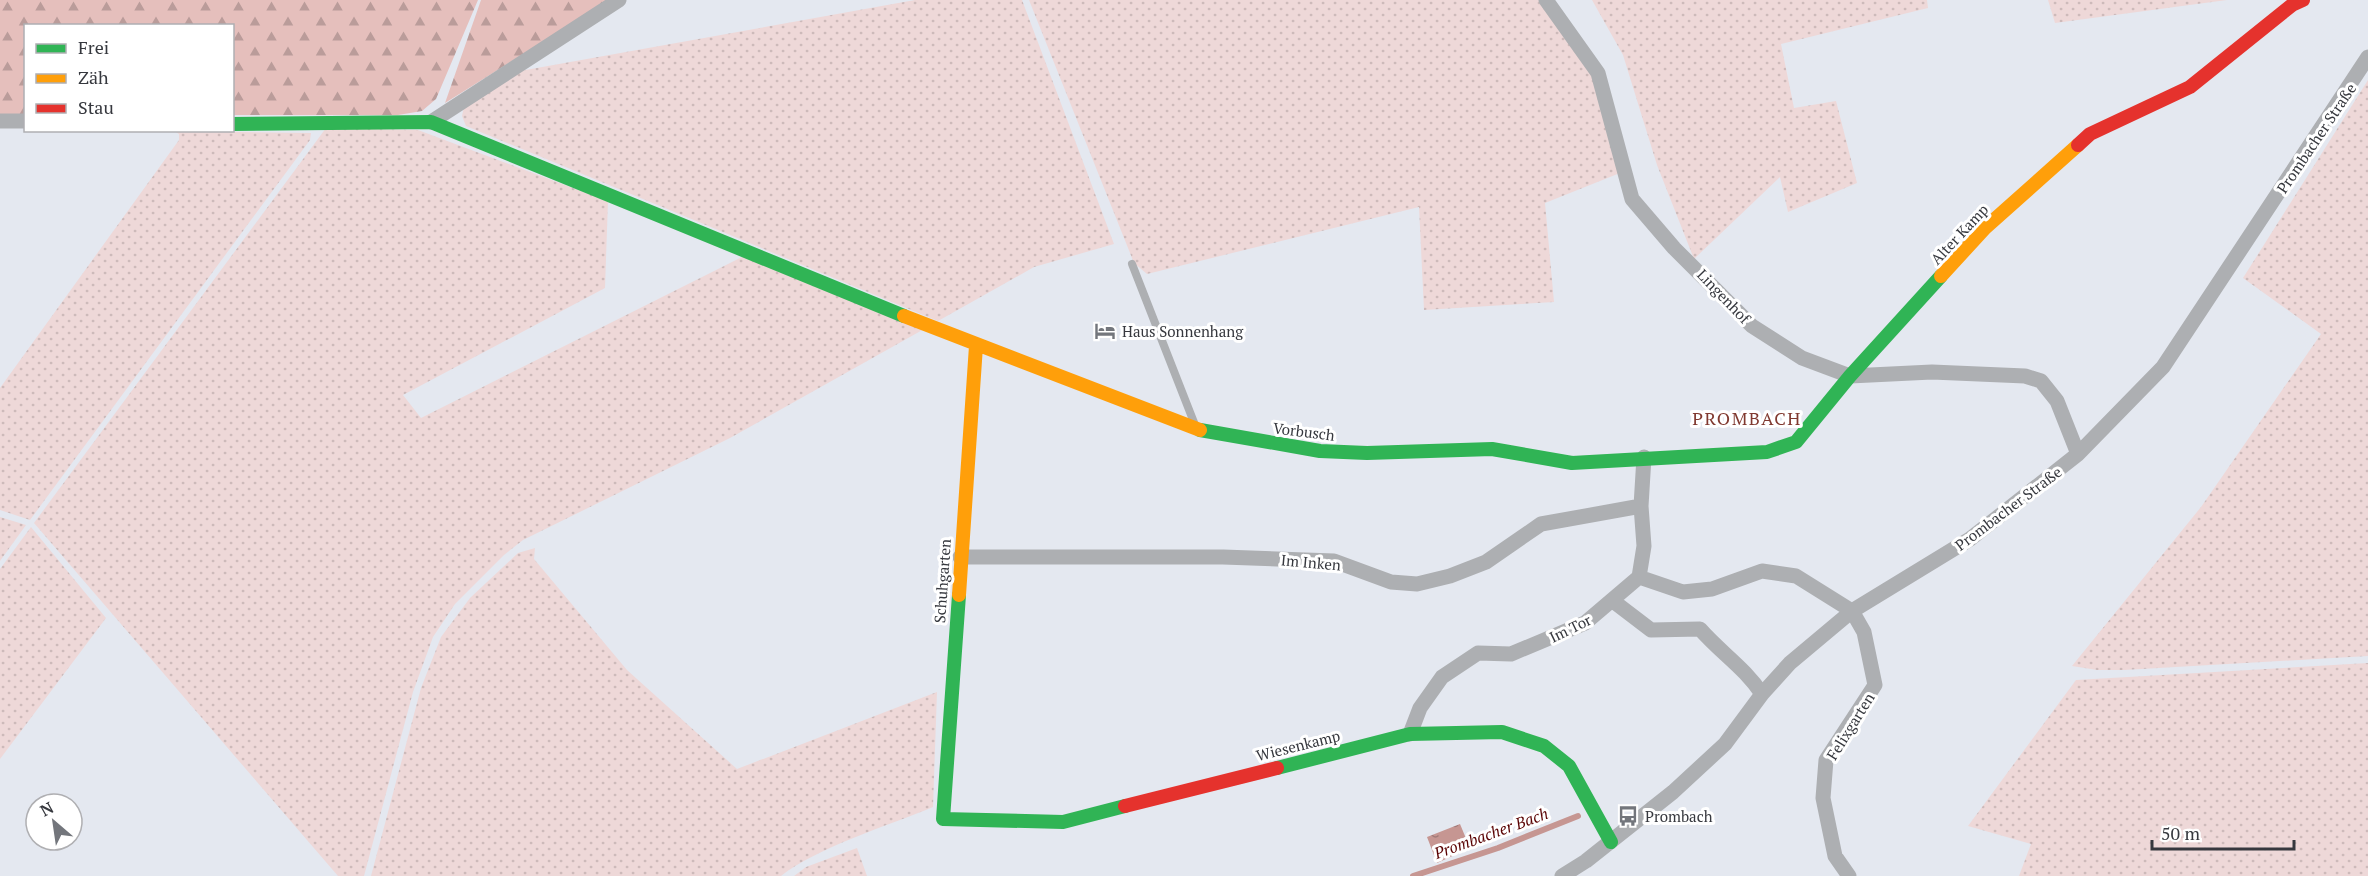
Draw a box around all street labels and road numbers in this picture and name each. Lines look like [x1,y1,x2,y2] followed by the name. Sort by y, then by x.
[2272,79,2360,197] street label: Prombacher Straße
[1926,199,1992,269] street label: Alter Kamp
[1693,265,1755,328] street label: Lingenhof
[1272,417,1336,445] street label: Vorbusch
[1951,461,2065,555] street label: Prombacher Straße
[929,538,955,624] street label: Schuhgarten
[1280,549,1342,575] street label: Im Inken
[1546,609,1594,647] street label: Im Tor
[1821,689,1879,763] street label: Felixgarten
[1254,725,1342,765] street label: Wiesenkamp

